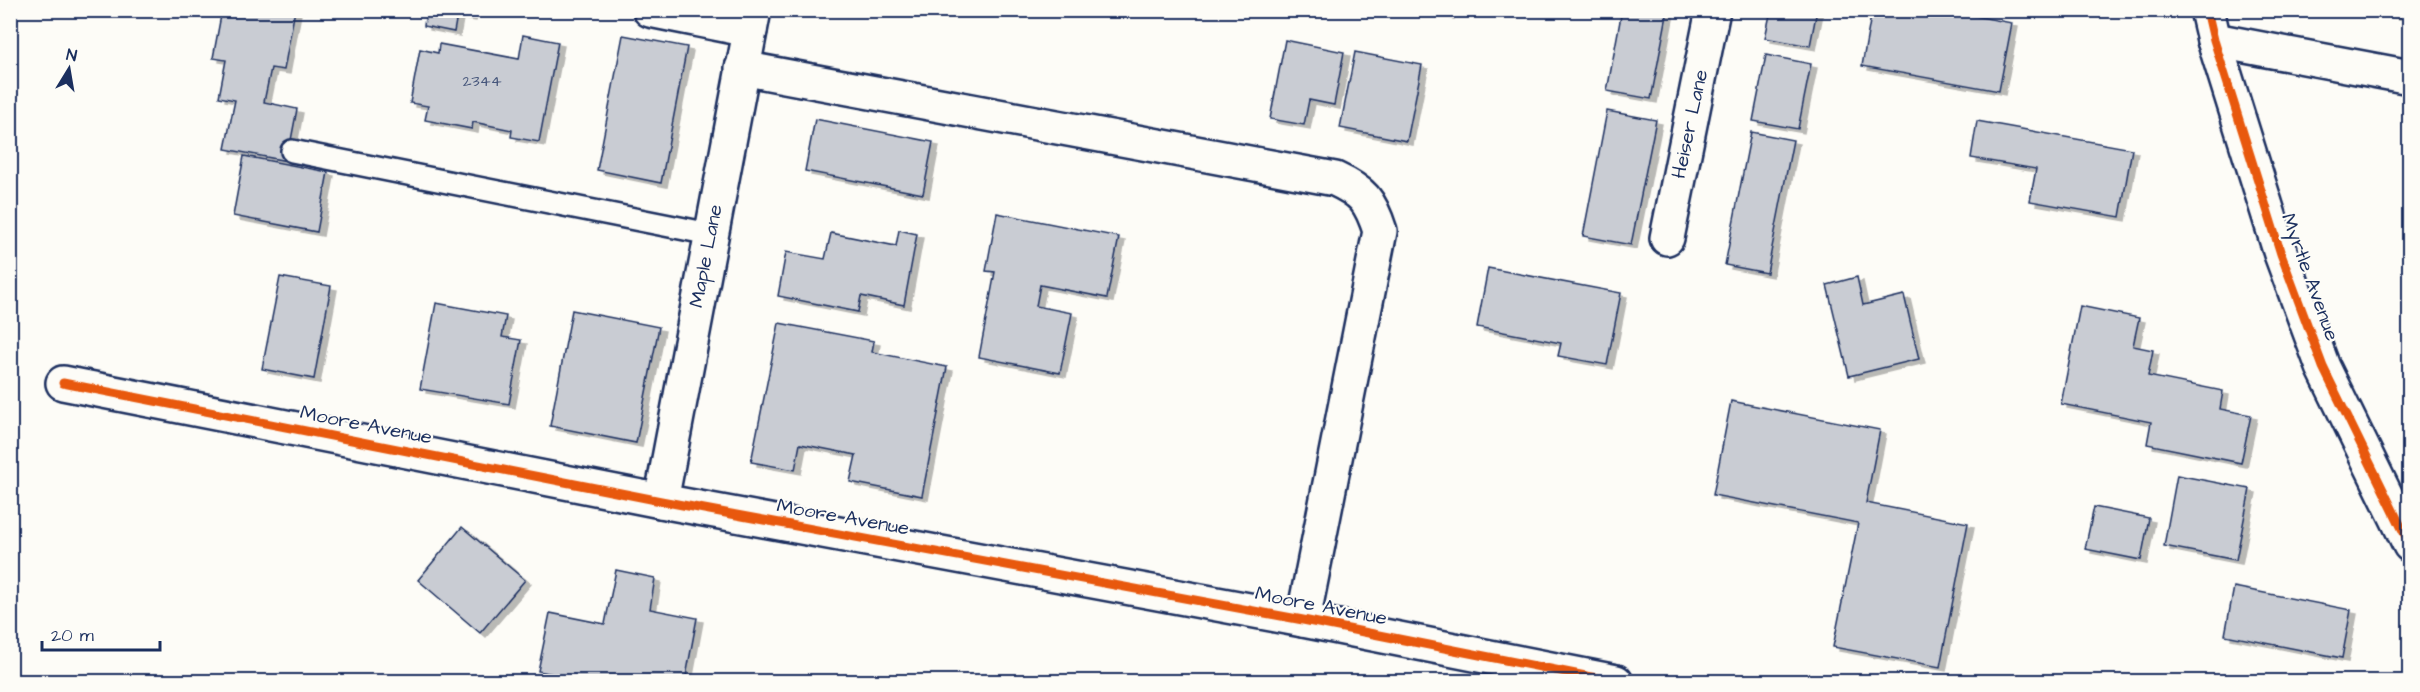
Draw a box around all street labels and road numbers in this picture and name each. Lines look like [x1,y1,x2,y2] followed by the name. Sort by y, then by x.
[1665,67,1715,181] street label: Heiser Lane
[682,202,730,310] street label: Maple Lane
[2273,209,2346,345] street label: Myrtle Avenue
[298,398,435,452] street label: Moore Avenue
[775,492,912,542] street label: Moore Avenue
[1253,579,1390,633] street label: Moore Avenue

